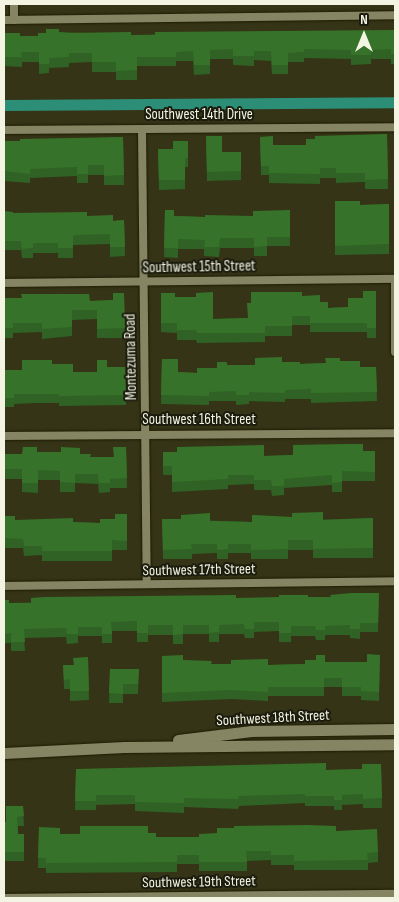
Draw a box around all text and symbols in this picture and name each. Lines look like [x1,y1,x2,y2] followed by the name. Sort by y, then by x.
[339,10,389,60] north arrow
[360,11,368,28] text: N
[145,106,253,124] street label: Southwest 14th Drive
[142,257,256,277] street label: Southwest 15th Street
[121,314,141,400] street label: Montezuma Road
[142,411,256,429] street label: Southwest 16th Street
[142,560,256,580] street label: Southwest 17th Street
[216,706,330,730] street label: Southwest 18th Street
[142,872,256,892] street label: Southwest 19th Street

